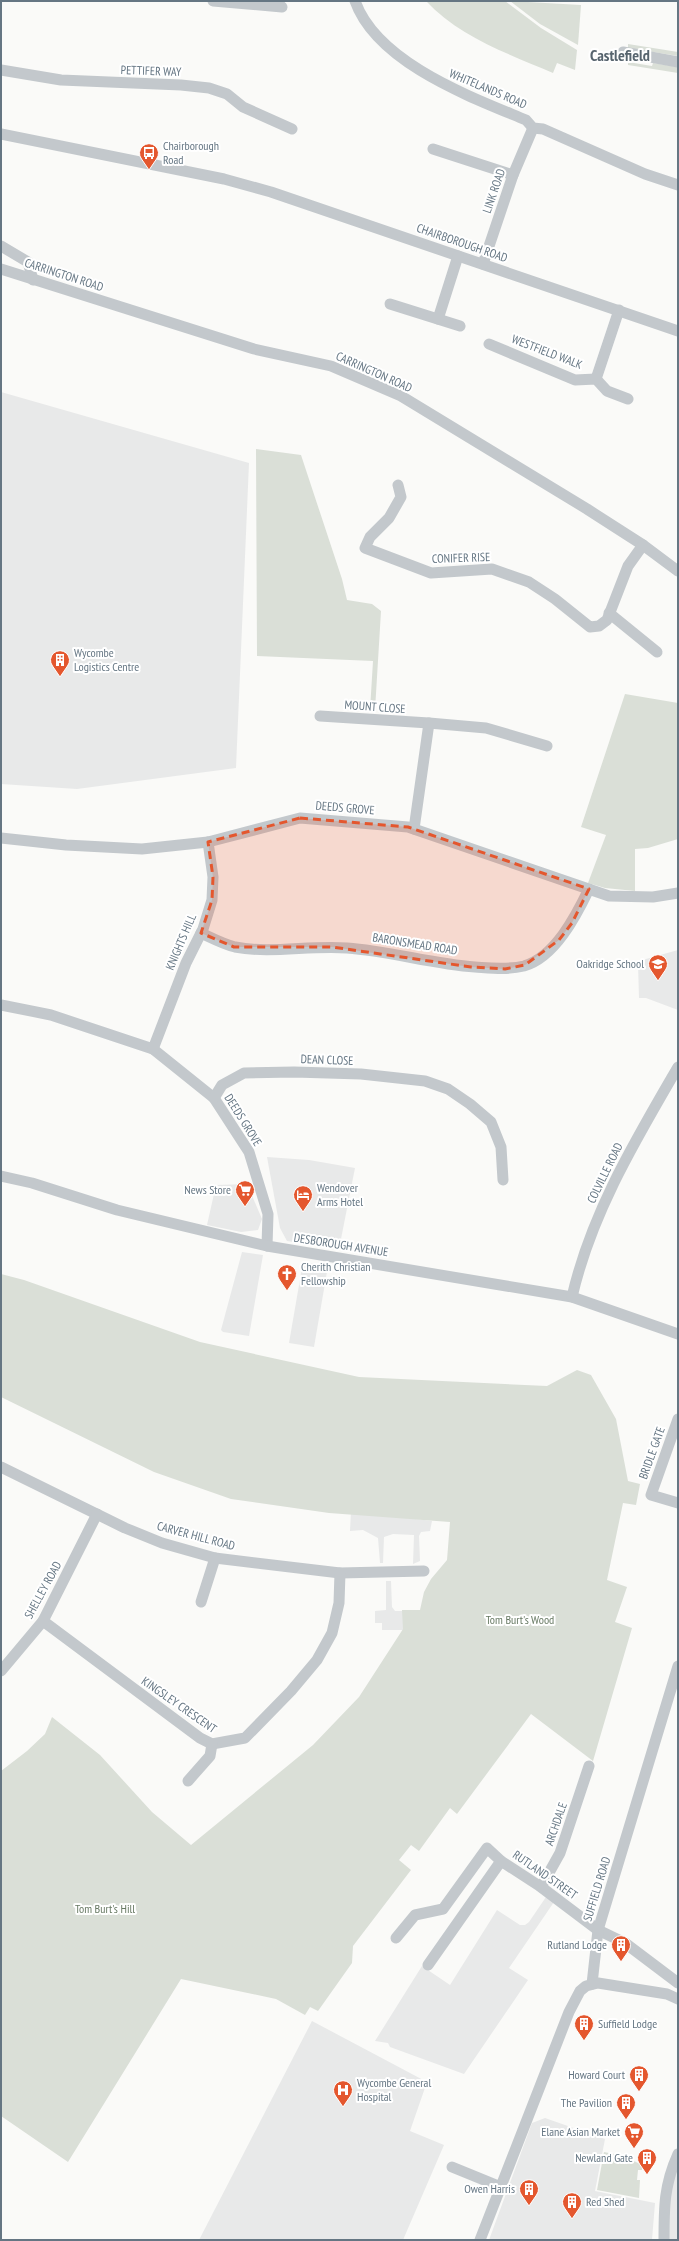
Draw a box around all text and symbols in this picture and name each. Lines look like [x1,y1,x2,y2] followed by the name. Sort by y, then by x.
[590,45,650,65] district label: Castlefield
[120,62,182,79] street label: PETTIFER WAY
[447,65,529,112] street label: WHITELANDS ROAD
[163,138,219,167] place label: Chairborough Road
[138,142,160,170] bus stop icon: Chairborough Road
[479,167,508,215] street label: LINK ROAD
[415,220,510,265] street label: CHAIRBOROUGH ROAD
[23,255,105,294] street label: CARRINGTON ROAD
[510,331,585,372] street label: WESTFIELD WALK
[334,348,415,395] street label: CARRINGTON ROAD
[432,549,490,566] street label: CONIFER RISE
[74,645,139,674] place label: Wycombe Logistics Centre
[49,649,71,677] building icon: Wycombe Logistics Centre
[344,697,406,716] street label: MOUNT CLOSE
[315,797,375,818] street label: DEEDS GROVE
[162,911,199,972] street label: KNIGHTS HILL
[371,929,459,958] street label: BARONSMEAD ROAD
[647,953,669,981] school or university icon: Oakridge School
[576,956,644,971] place label: Oakridge School
[300,1051,354,1068] street label: DEAN CLOSE
[221,1091,265,1149] street label: DEEDS GROVE
[583,1140,626,1206] street label: COLVILLE ROAD
[234,1179,256,1207] supermarket icon: News Store
[317,1180,363,1209] place label: Wendover Arms Hotel
[184,1182,231,1197] place label: News Store
[292,1184,314,1212] hotel icon: Wendover Arms Hotel
[293,1230,389,1259] street label: DESBOROUGH AVENUE
[301,1259,370,1288] place label: Cherith Christian Fellowship
[276,1263,298,1291] church icon: Cherith Christian Fellowship
[635,1425,668,1481] street label: BRIDLE GATE
[155,1518,237,1553] street label: CARVER HILL ROAD
[21,1558,64,1621] street label: SHELLEY ROAD
[486,1612,554,1627] park label: Tom Burt's Wood
[139,1673,220,1736] street label: KINGSLEY CRESCENT
[541,1800,570,1848] street label: ARCHDALE
[510,1847,581,1903] street label: RUTLAND STREET
[580,1855,613,1923] street label: SUFFIELD ROAD
[75,1901,135,1916] park label: Tom Burt's Hill
[610,1934,632,1962] building icon: Rutland Lodge
[547,1937,607,1952] place label: Rutland Lodge
[573,2013,595,2041] building icon: Suffield Lodge
[598,2016,657,2031] place label: Suffield Lodge
[628,2064,650,2092] building icon: Howard Court
[568,2067,626,2082] place label: Howard Court
[357,2075,431,2104] place label: Wycombe General Hospital
[332,2079,354,2107] hospital icon: Wycombe General Hospital
[615,2092,637,2120] building icon: The Pavilion
[561,2095,612,2110] place label: The Pavilion
[623,2121,645,2149] supermarket icon: Elane Asian Market
[541,2124,621,2139] place label: Elane Asian Market
[636,2147,658,2175] building icon: Newland Gate
[575,2150,633,2165] place label: Newland Gate
[518,2178,540,2206] building icon: Owen Harris
[464,2181,515,2196] place label: Owen Harris
[561,2191,583,2219] building icon: Red Shed
[586,2194,625,2209] place label: Red Shed

